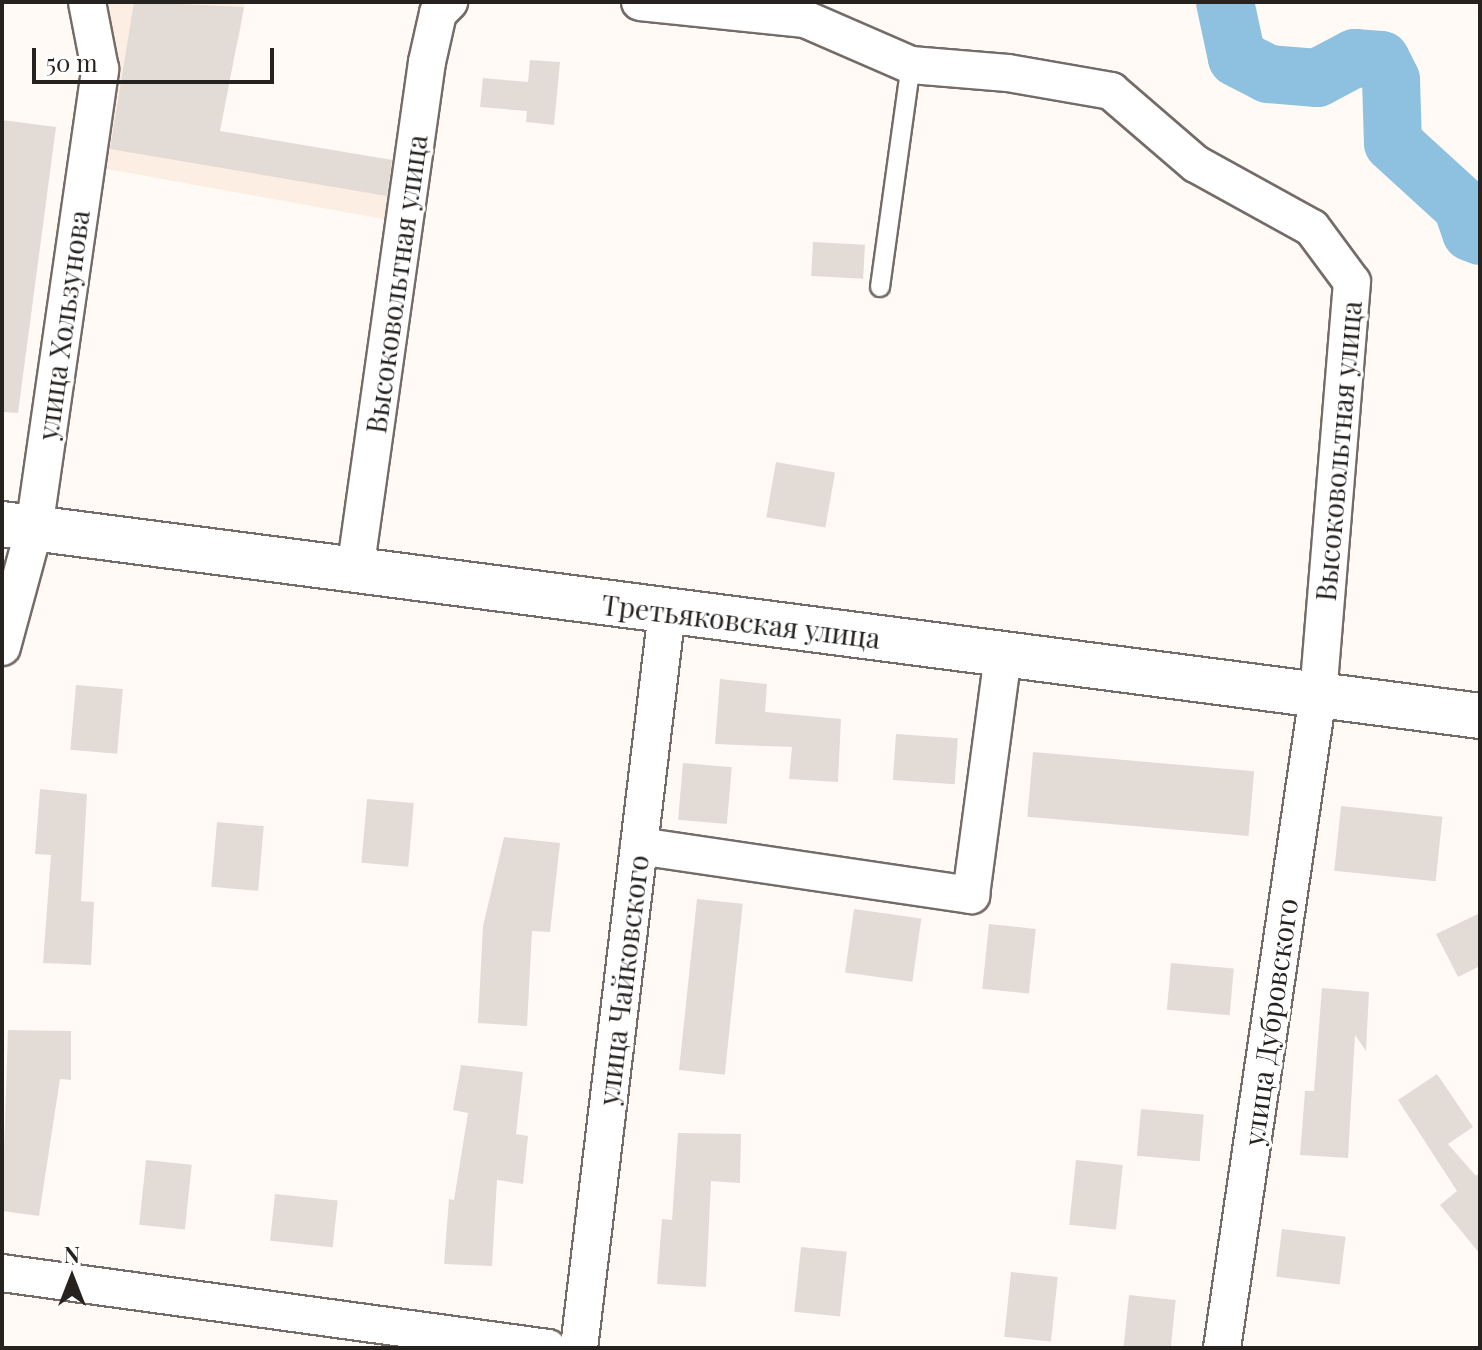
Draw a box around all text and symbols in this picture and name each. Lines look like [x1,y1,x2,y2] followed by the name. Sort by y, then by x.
[36,32,278,82] scale bar
[46,46,98,78] text: 50 m
[358,133,434,435] street label: Высоковольтная улица
[30,208,96,442] street label: улица Хользунова
[1308,300,1368,602] street label: Высоковольтная улица
[600,587,882,655] street label: Третьяковская улица
[591,853,655,1107] street label: улица Чайковского
[1236,896,1304,1148] street label: улица Дубровского
[32,1238,112,1318] north arrow
[64,1239,80,1269] text: N

